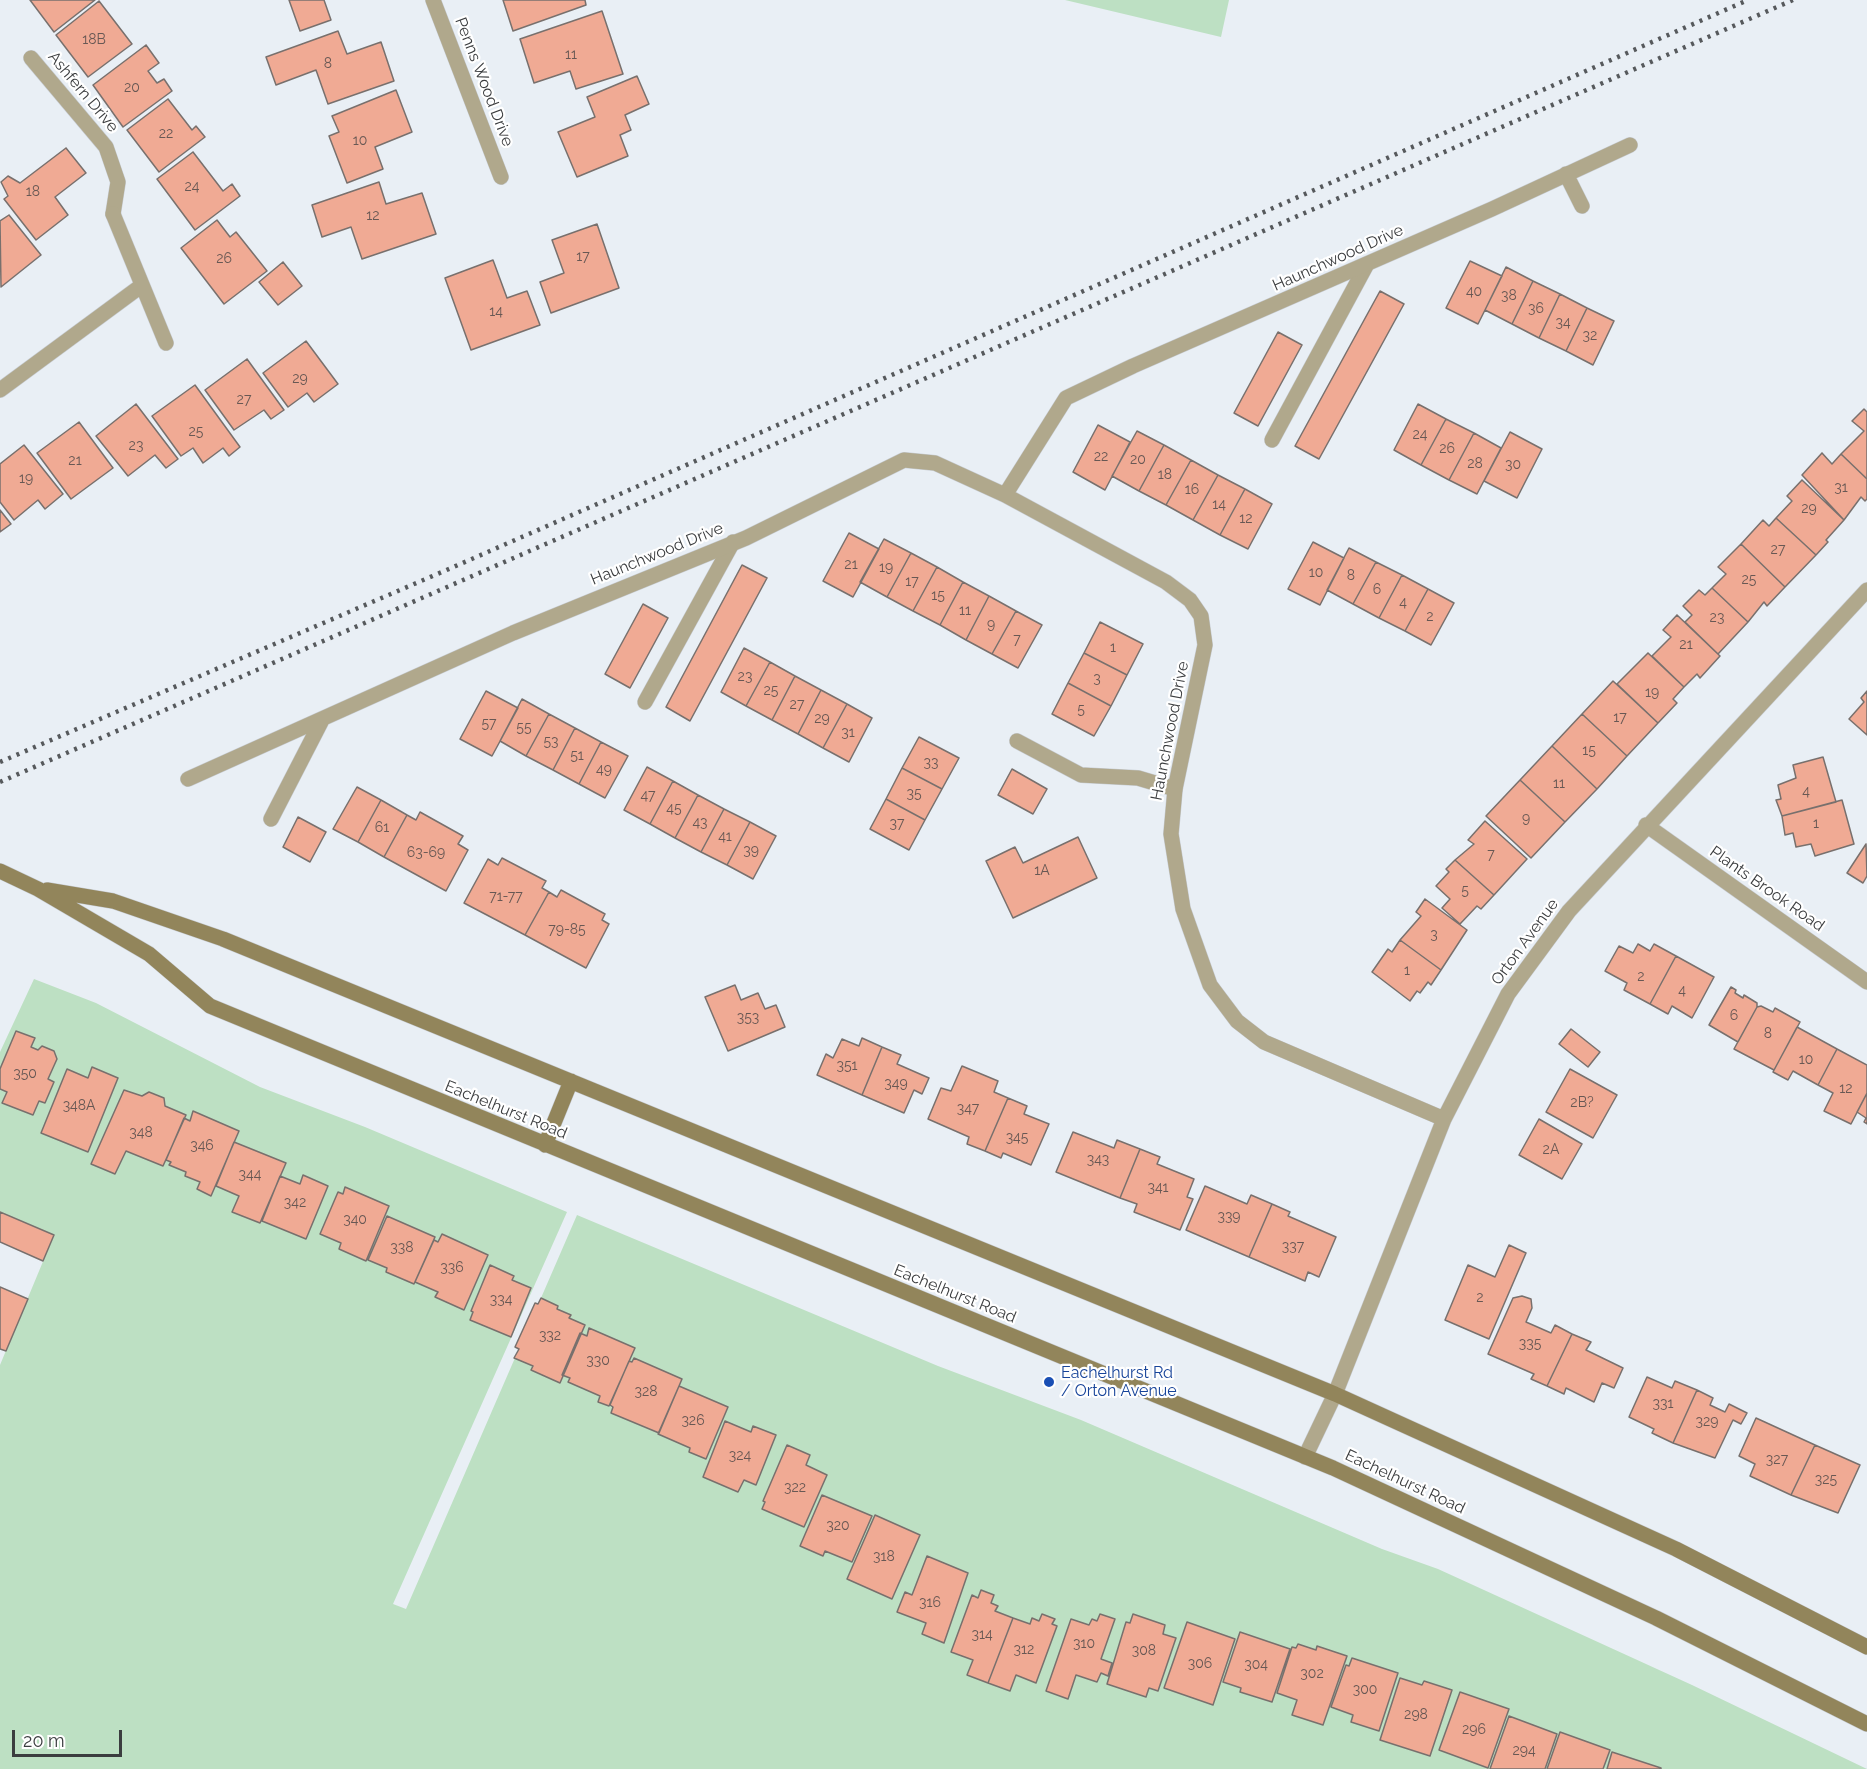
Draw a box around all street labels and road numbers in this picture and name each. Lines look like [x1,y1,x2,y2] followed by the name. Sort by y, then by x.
[451,15,517,149] street label: Penns Wood Drive
[44,48,122,136] street label: Ashfern Drive
[1270,221,1406,295] street label: Haunchwood Drive
[588,519,726,589] street label: Haunchwood Drive
[1147,660,1193,802] street label: Haunchwood Drive
[1706,842,1828,936] street label: Plants Brook Road
[1487,895,1563,989] street label: Orton Avenue
[442,1077,570,1143] street label: Eachelhurst Road
[891,1261,1019,1327] street label: Eachelhurst Road
[1342,1446,1468,1518] street label: Eachelhurst Road

